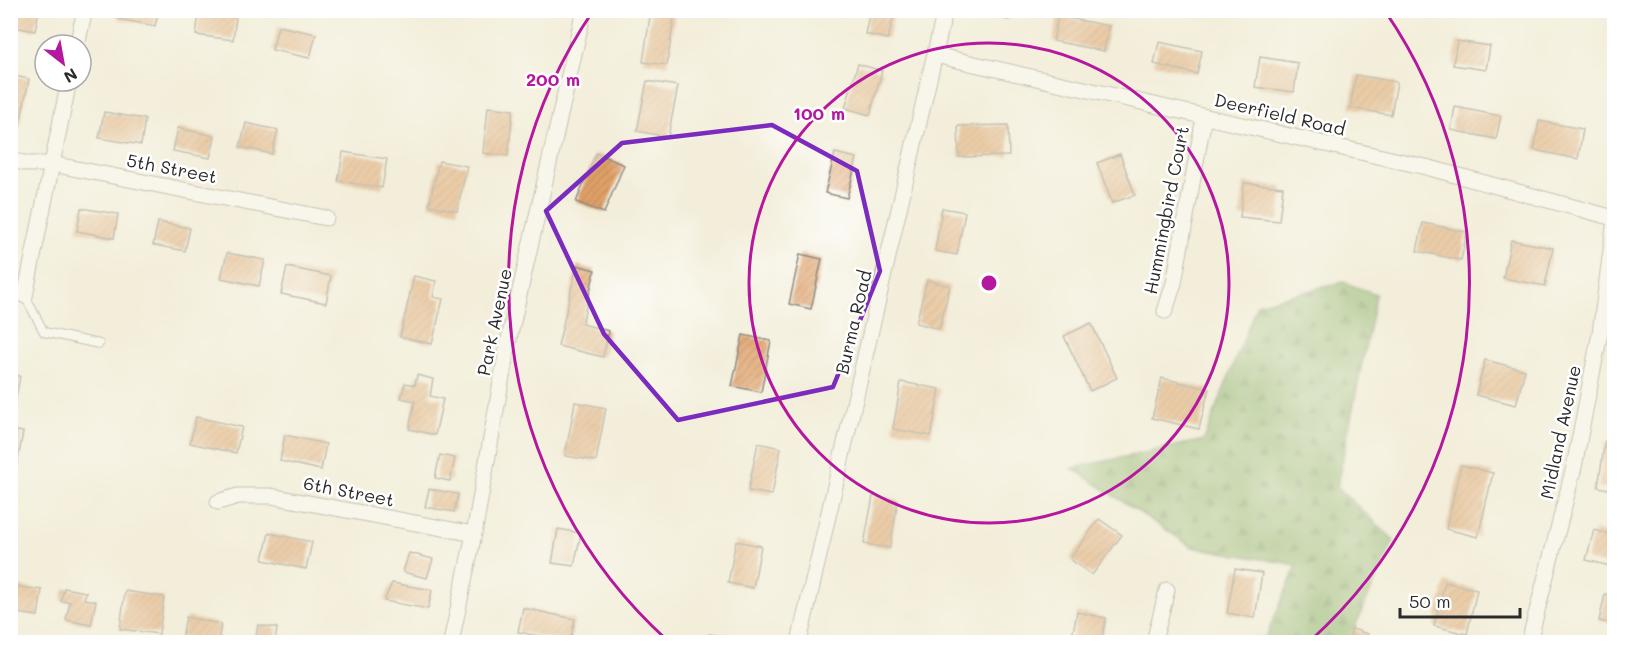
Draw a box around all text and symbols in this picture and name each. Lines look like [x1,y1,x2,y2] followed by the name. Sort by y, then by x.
[33,33,93,93] north arrow
[60,64,82,88] text: N
[526,67,580,91] text: 200 m
[1212,87,1348,141] street label: Deerfield Road
[793,101,845,125] text: 100 m
[1138,124,1194,296] street label: Hummingbird Court
[125,147,219,189] street label: 5th Street
[471,266,517,378] street label: Park Avenue
[829,268,877,376] street label: Burma Road
[979,273,999,293] centre of rings
[1534,363,1586,501] street label: Midland Avenue
[302,470,396,512] street label: 6th Street
[1400,581,1520,619] scale bar
[1409,589,1451,613] text: 50 m

